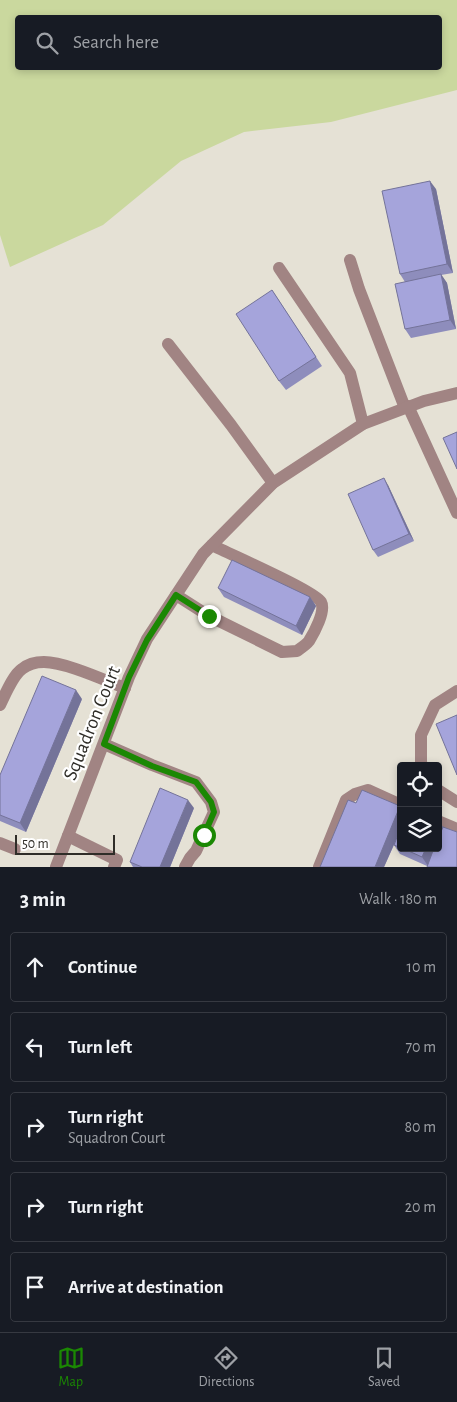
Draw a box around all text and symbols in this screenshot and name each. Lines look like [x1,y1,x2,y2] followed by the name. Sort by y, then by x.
[15,15,442,70] search box
[33,29,61,57] icon: search
[73,33,159,52] text: Search here
[198,605,221,628] route end
[60,662,124,783] street label: Squadron Court
[397,762,442,852] map controls
[397,762,442,807] button: locate
[397,807,442,852] button: layers
[193,824,216,847] route start
[15,832,115,855] scale bar
[22,837,49,851] text: 50 m
[20,889,66,910] text: 3 min
[359,891,437,907] text: Walk · 180 m
[21,953,49,981] icon: ahead
[68,958,137,977] text: Continue
[407,959,436,975] text: 10 m
[21,1033,49,1061] icon: left
[68,1038,132,1057] text: Turn left
[405,1039,436,1055] text: 70 m
[68,1108,143,1127] text: Turn right
[21,1113,49,1141] icon: right
[405,1119,436,1135] text: 80 m
[68,1130,165,1146] text: Squadron Court
[21,1193,49,1221] icon: right
[68,1198,143,1217] text: Turn right
[405,1199,436,1215] text: 20 m
[21,1273,49,1301] icon: arrive
[68,1278,224,1297] text: Arrive at destination
[57,1344,85,1391] tab: Map
[199,1344,254,1391] tab: Directions
[368,1344,400,1391] tab: Saved

